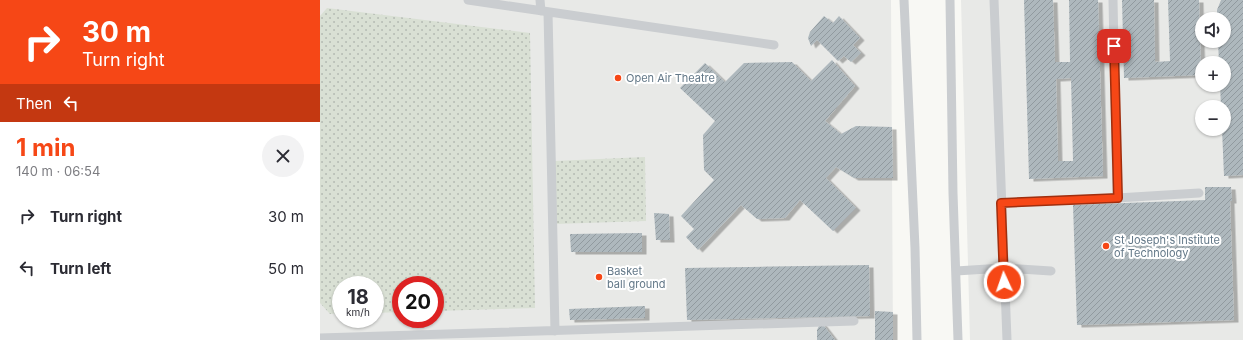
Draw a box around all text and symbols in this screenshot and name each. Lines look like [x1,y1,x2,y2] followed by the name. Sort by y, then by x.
[1195,12,1231,136] map controls
[1195,12,1231,48] button: sound
[82,15,151,49] text: 30 m
[16,16,68,68] icon: right
[1097,29,1131,63] pin
[1103,35,1125,57] icon: arrive
[82,49,165,70] text: Turn right
[1195,56,1231,92] button: +
[626,71,715,85] place label: Open Air Theatre
[613,73,623,83] marker: Open Air Theatre
[60,92,82,114] icon: left
[16,94,52,113] text: Then
[1195,100,1231,136] button: −
[16,133,75,162] text: 1 min
[262,135,304,177] button: close
[16,163,100,179] text: 140 m · 06:54
[16,205,38,227] icon: right
[50,207,122,226] text: Turn right
[268,207,304,226] text: 30 m
[1114,233,1220,260] place label: St Joseph's Institute of Technology
[1101,241,1111,251] marker: St Joseph's Institute of Technology
[16,257,38,279] icon: left
[50,259,111,278] text: Turn left
[268,259,304,278] text: 50 m
[983,261,1025,303] position arrow
[607,264,665,291] place label: Basket ball ground
[594,272,604,282] marker: Basket ball ground
[392,276,444,328] speed limit sign: 20
[347,285,369,309] text: 18
[346,306,370,318] text: km/h

